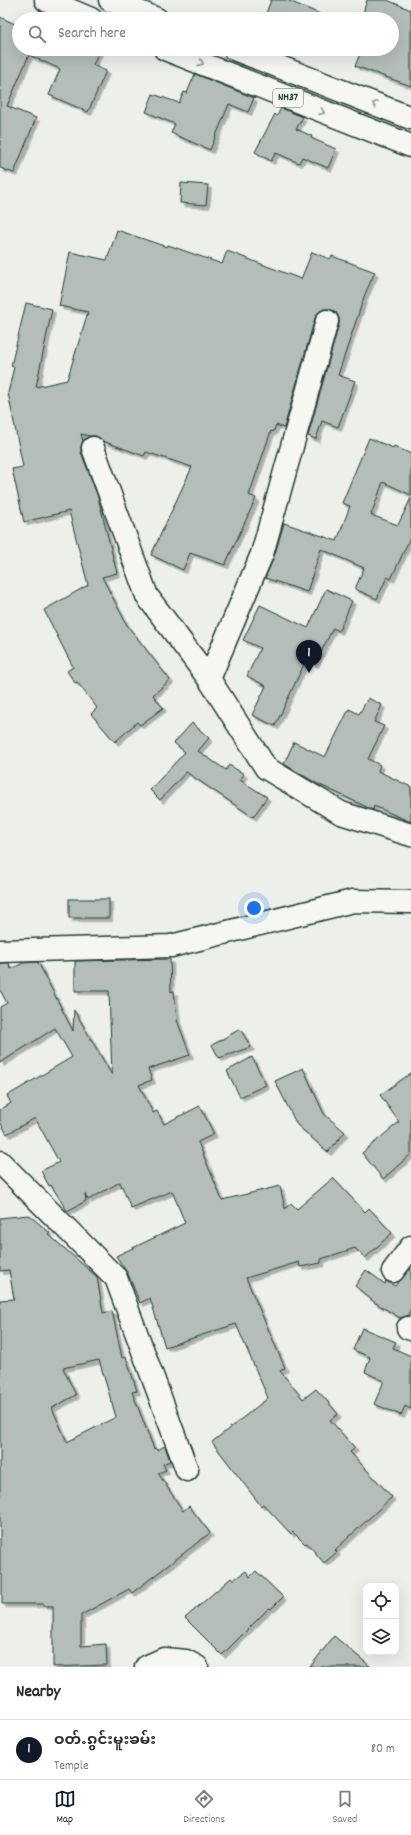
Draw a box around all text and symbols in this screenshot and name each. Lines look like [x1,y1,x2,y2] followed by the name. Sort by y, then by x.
[12,12,399,56] search box
[26,23,48,45] icon: search
[58,23,126,45] text: Search here
[198,59,205,67] one-way arrow
[273,89,303,107] road number: NH37
[371,101,378,109] one-way arrow
[318,107,325,115] one-way arrow
[296,640,322,673] pin: 1
[244,898,264,918] your location
[363,1583,399,1655] map controls
[363,1583,399,1619] button: locate
[363,1619,399,1655] button: layers
[16,1681,60,1705] text: Nearby
[54,1730,156,1752] text: ဝတ်ႉၵွင်းမူးၶမ်း
[28,1740,30,1759] text: 1
[371,1740,395,1759] text: 80 m
[54,1757,89,1776] text: Temple
[54,1788,76,1828] tab: Map
[183,1788,225,1828] tab: Directions
[333,1788,357,1828] tab: Saved

